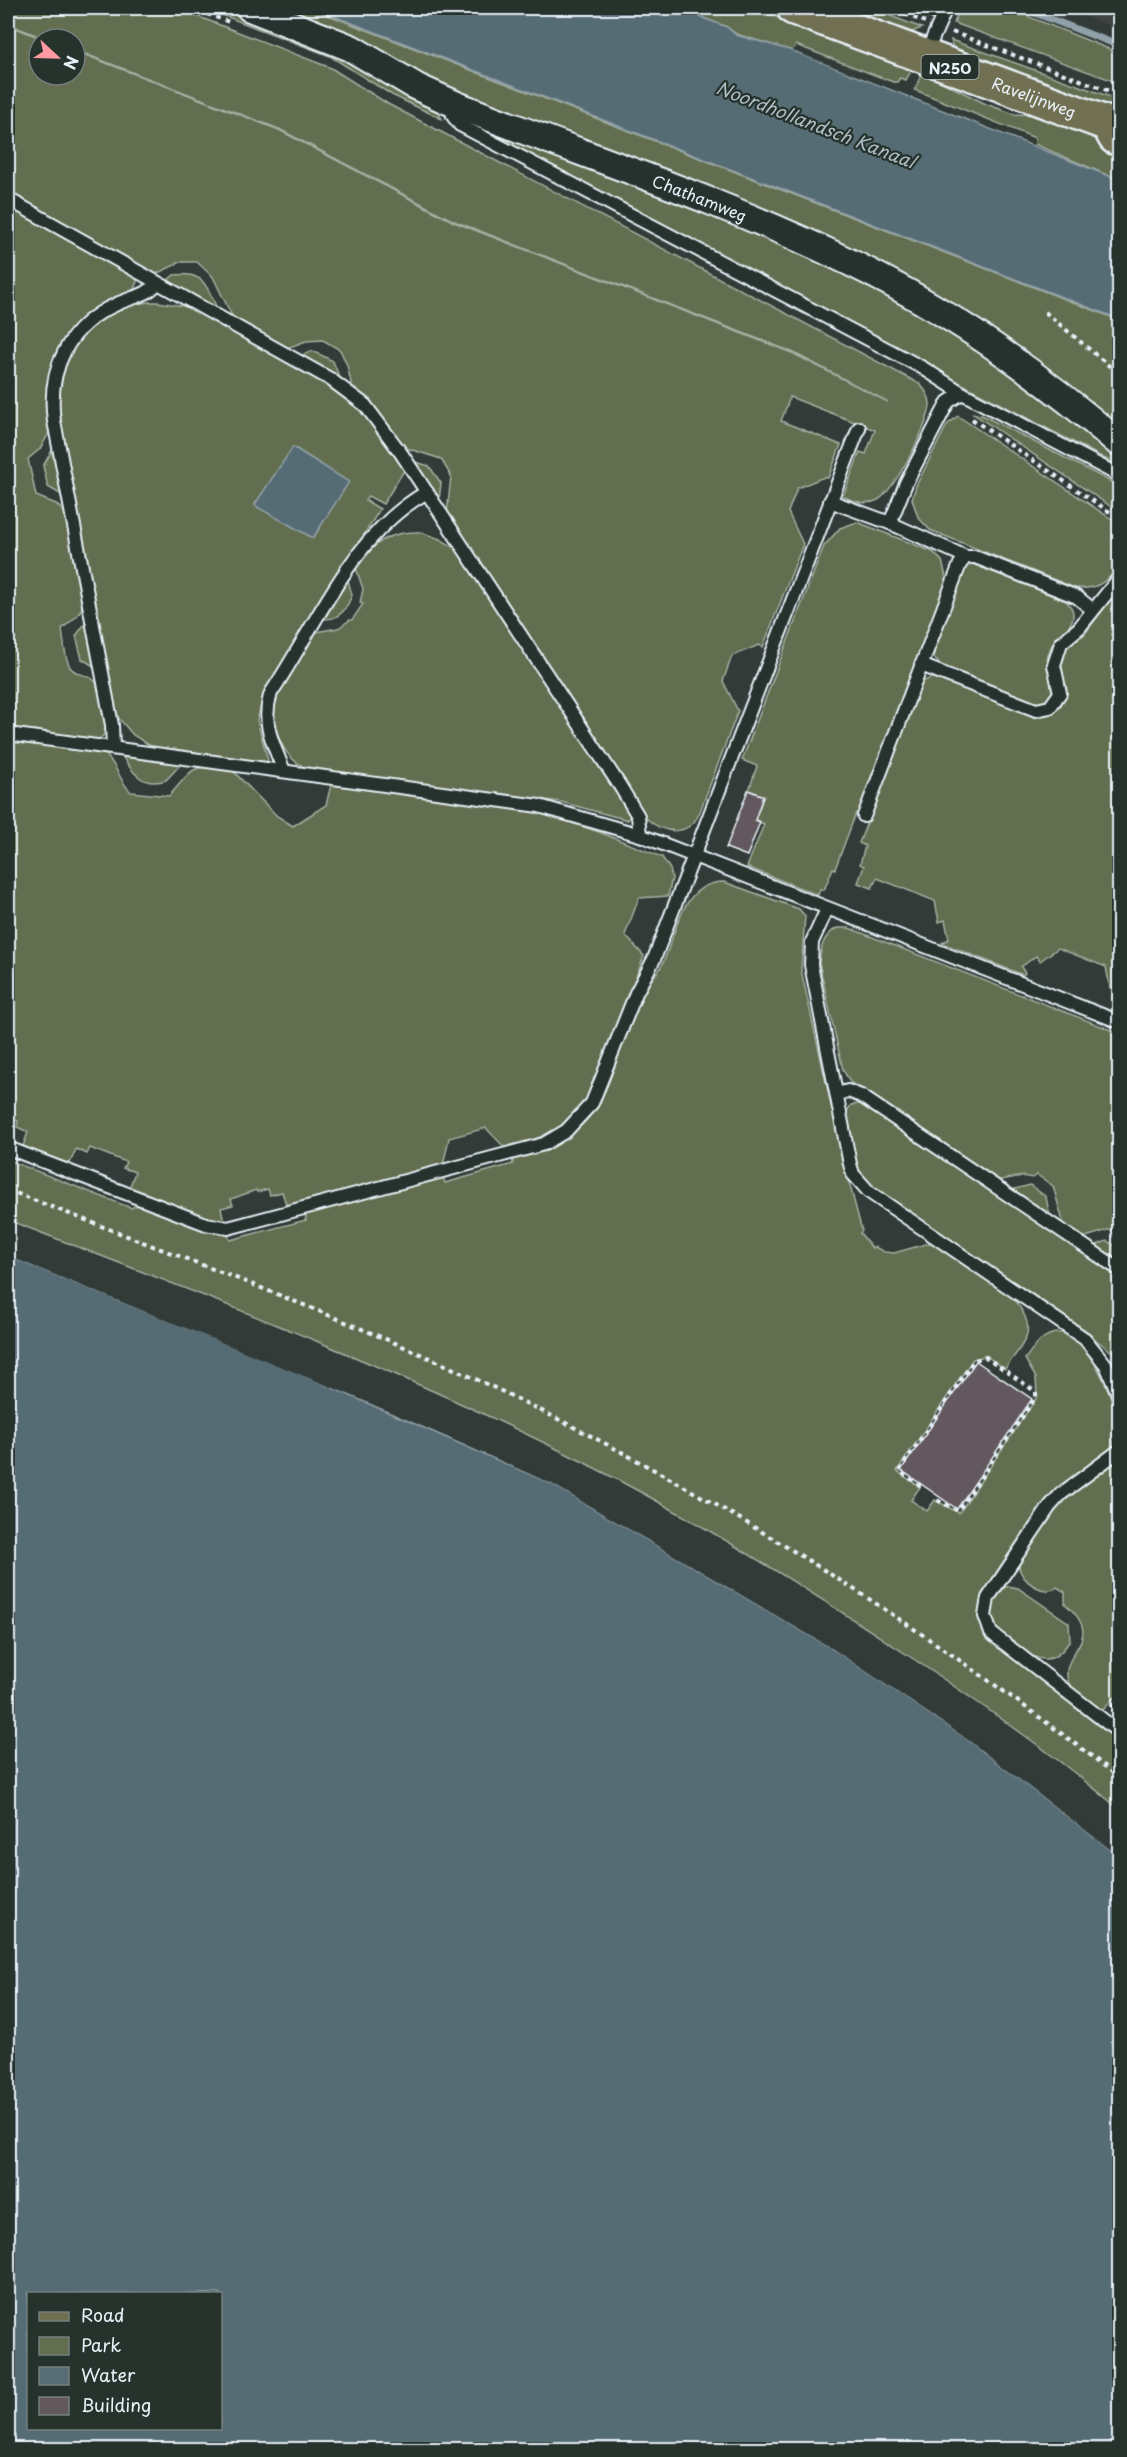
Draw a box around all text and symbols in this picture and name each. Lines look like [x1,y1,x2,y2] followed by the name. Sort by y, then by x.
[27,27,87,87] north arrow
[58,53,85,73] text: N
[922,55,978,79] road number: N250
[989,70,1080,123] street label: Ravelijnweg
[712,74,922,175] water label: Noordhollandsch Kanaal
[649,168,751,227] street label: Chathamweg
[27,2292,222,2430] legend
[81,2301,125,2328] text: Road
[81,2331,121,2358] text: Park
[81,2361,136,2388] text: Water
[81,2391,151,2418] text: Building

